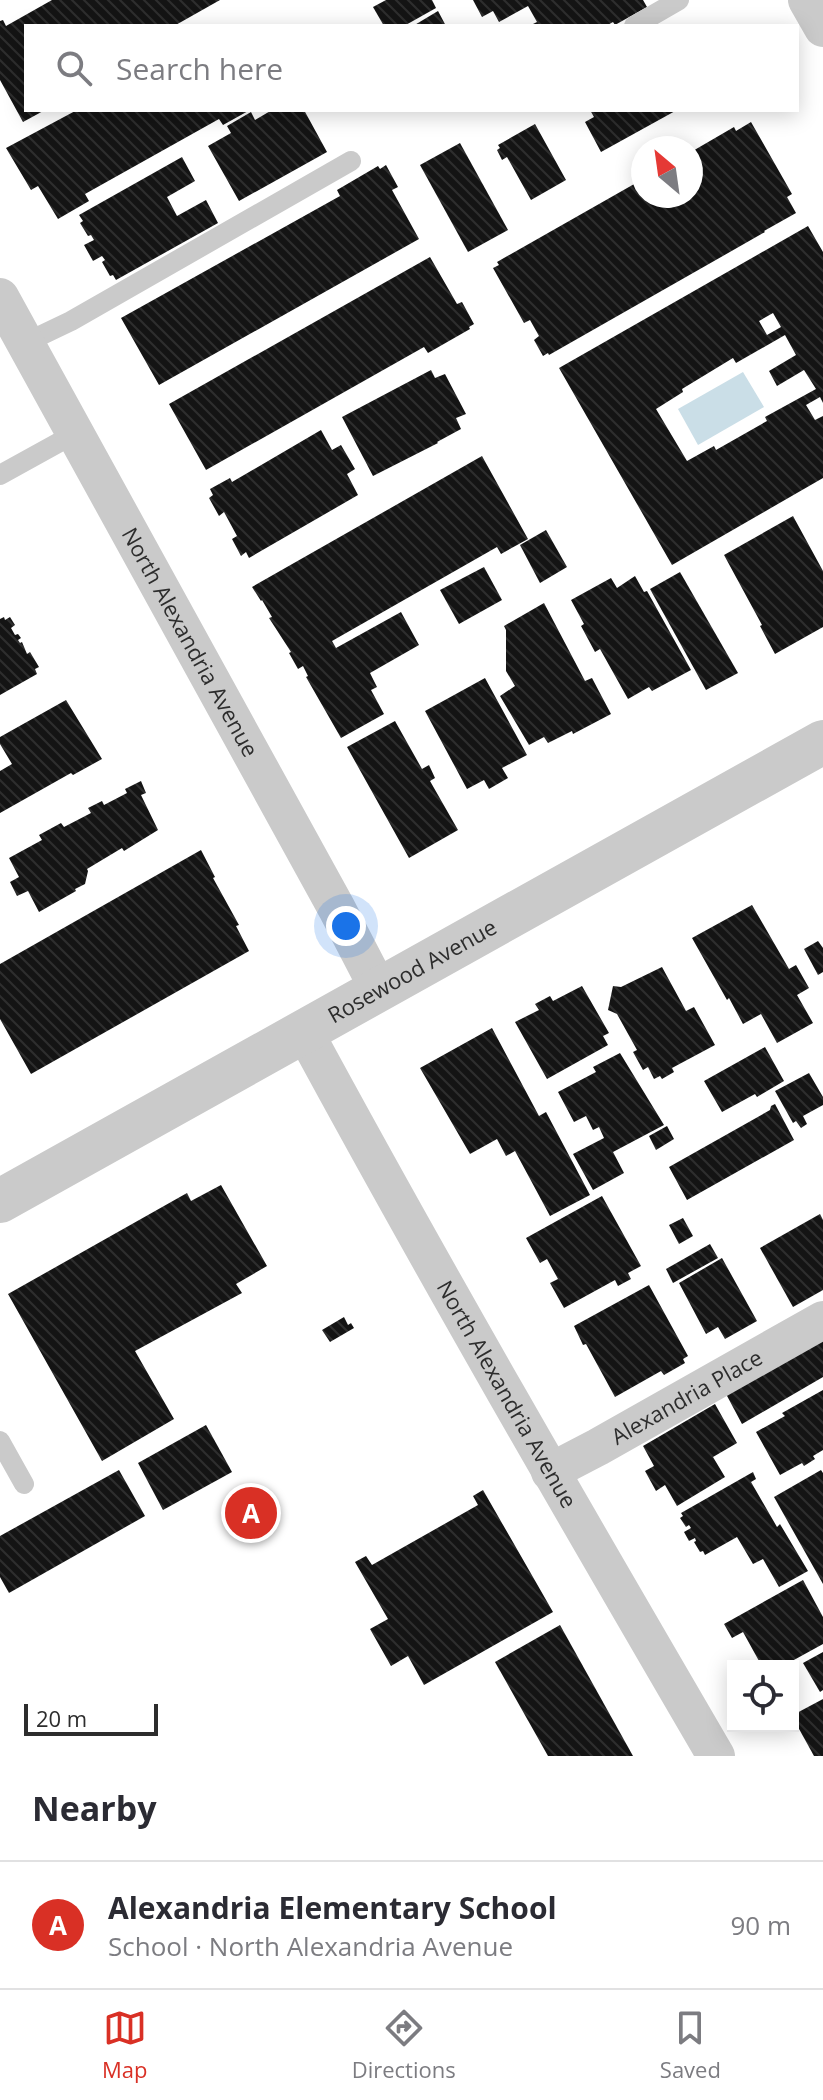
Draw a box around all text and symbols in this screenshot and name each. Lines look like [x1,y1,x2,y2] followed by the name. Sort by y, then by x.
[24,24,799,112] search box
[52,46,96,90] icon: search
[116,48,283,89] text: Search here
[631,136,703,208] north arrow
[116,522,266,762] street label: North Alexandria Avenue
[326,906,366,946] your location
[322,911,502,1029] street label: Rosewood Avenue
[431,1274,585,1513] street label: North Alexandria Avenue
[605,1341,767,1451] street label: Alexandria Place
[225,1483,277,1543] pin: A
[727,1660,799,1732] map controls
[727,1660,799,1732] button: locate
[24,1700,158,1736] scale bar
[36,1703,87,1733] text: 20 m
[32,1785,157,1831] text: Nearby
[108,1887,557,1928] text: Alexandria Elementary School
[49,1907,67,1943] text: A
[730,1907,791,1943] text: 90 m
[108,1928,513,1964] text: School · North Alexandria Avenue
[102,2006,148,2084] tab: Map
[352,2006,456,2084] tab: Directions
[660,2006,721,2084] tab: Saved

